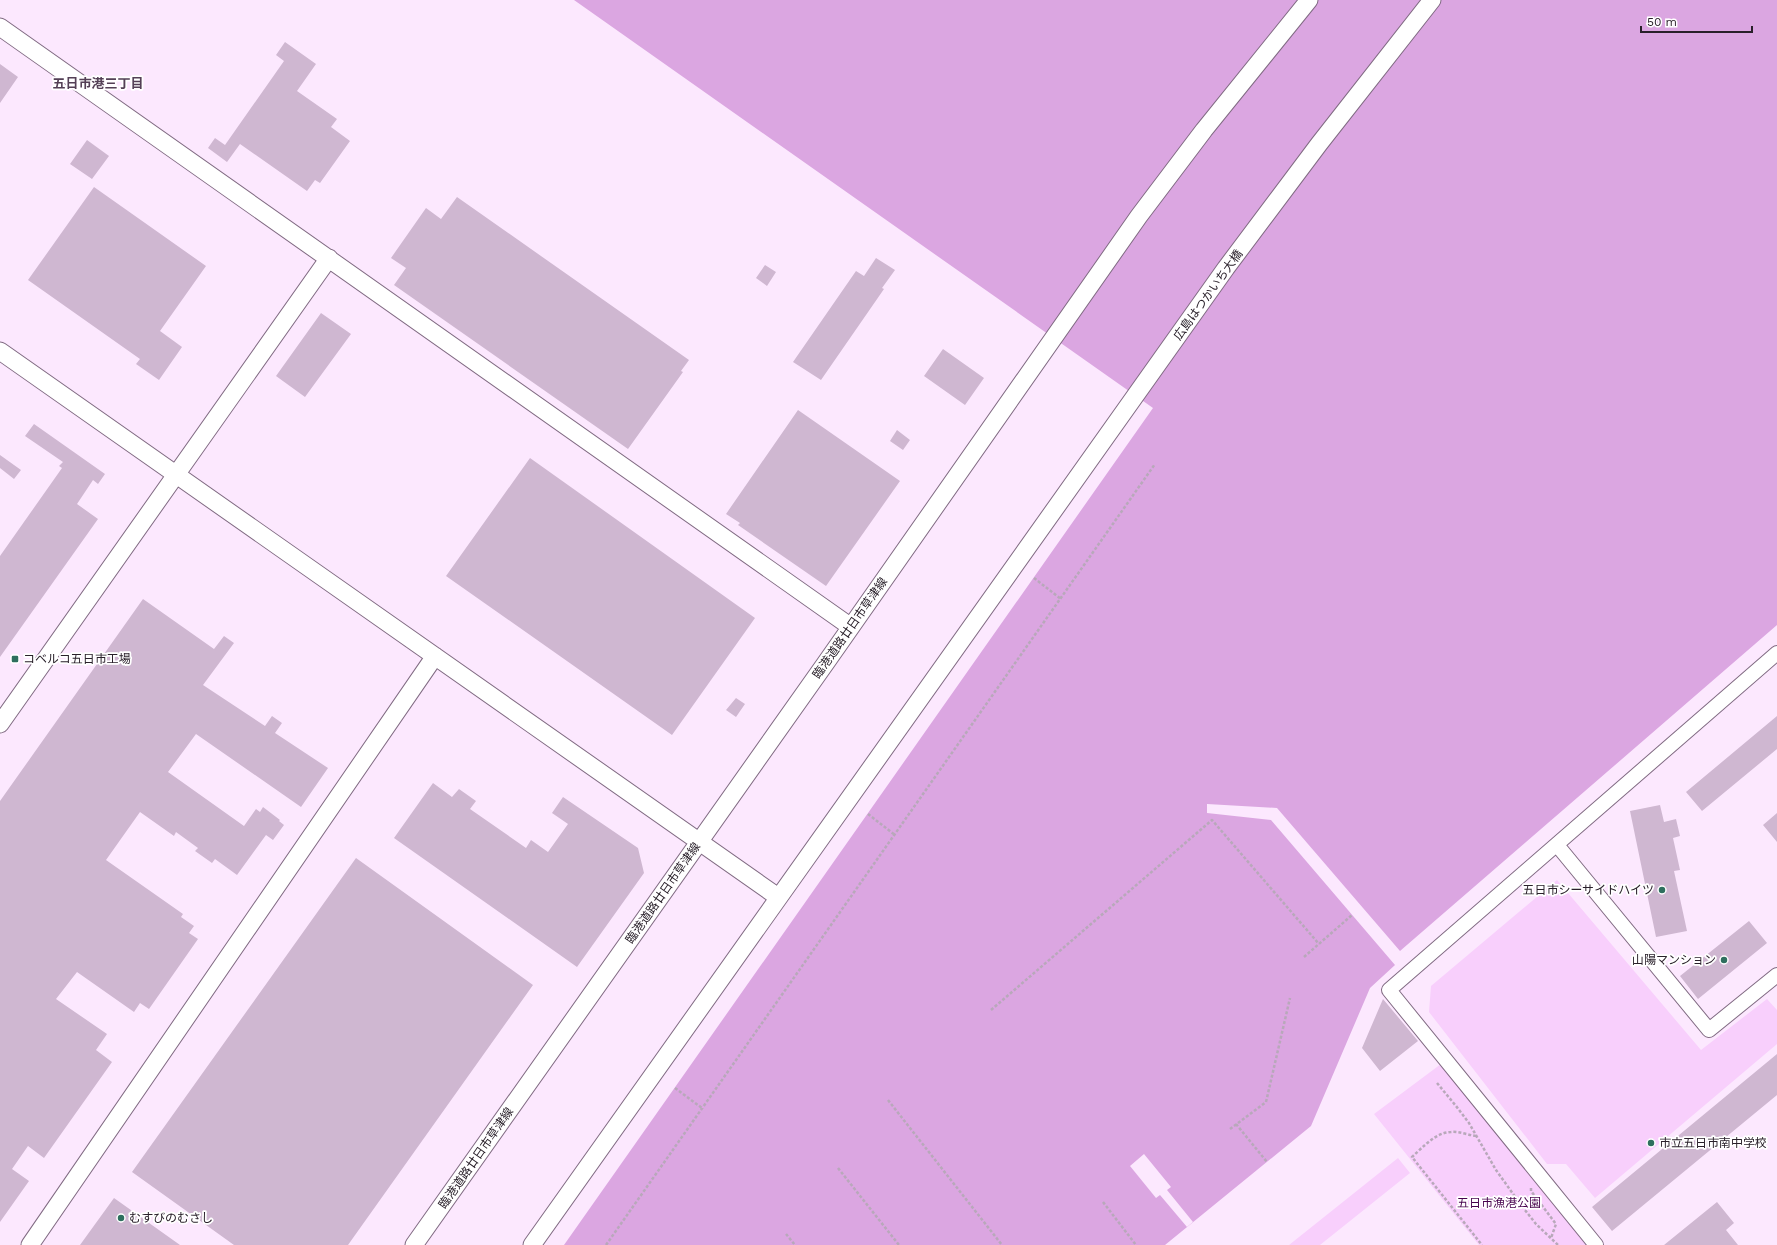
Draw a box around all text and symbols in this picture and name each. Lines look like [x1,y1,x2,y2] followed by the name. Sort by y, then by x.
[1641,8,1752,34] scale bar
[1647,15,1677,29] text: 50 m
[52,76,144,91] district label: 五日市港三丁目
[1171,247,1245,343] street label: 広島はつかいち大橋
[810,575,890,681] street label: 臨港道路廿日市草津線
[23,652,131,666] place label: コベルコ五日市工場
[10,654,20,664] marker: コベルコ五日市工場
[623,840,703,946] street label: 臨港道路廿日市草津線
[1522,883,1654,897] place label: 五日市シーサイドハイツ
[1657,885,1667,895] marker: 五日市シーサイドハイツ
[1632,953,1716,967] place label: 山陽マンション
[1719,955,1729,965] marker: 山陽マンション
[436,1105,516,1211] street label: 臨港道路廿日市草津線
[1659,1136,1767,1150] place label: 市立五日市南中学校
[1646,1138,1656,1148] marker: 市立五日市南中学校
[1457,1196,1541,1210] park label: 五日市漁港公園
[129,1211,213,1225] place label: むすびのむさし
[116,1213,126,1223] marker: むすびのむさし

